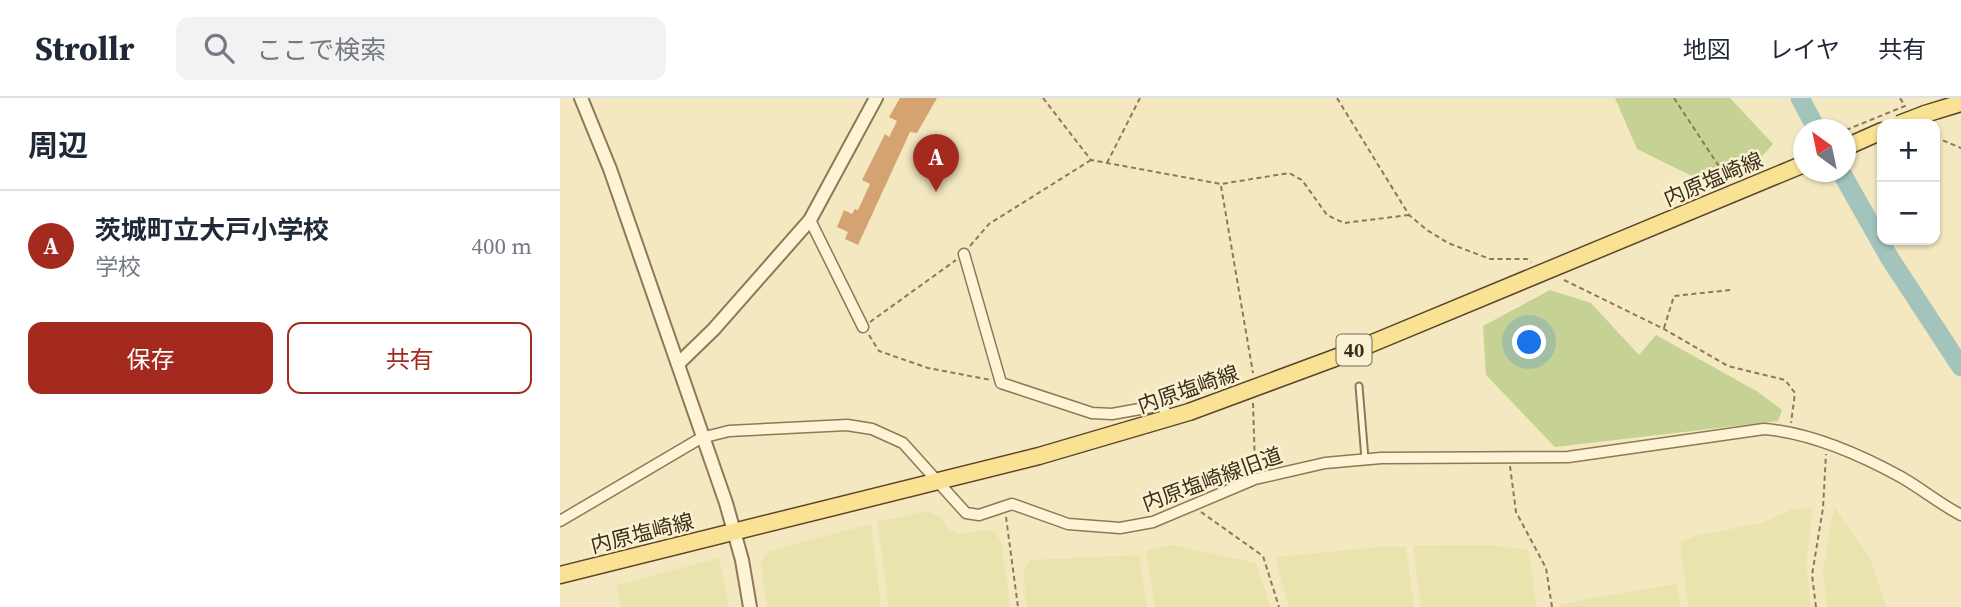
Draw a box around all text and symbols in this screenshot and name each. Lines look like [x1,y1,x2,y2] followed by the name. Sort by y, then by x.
[176,17,666,80] search box
[35,26,134,71] text: Strollr
[200,29,238,67] icon: search
[256,32,386,68] text: ここで検索
[1683,33,1731,66] text: 地図
[1769,33,1840,66] text: レイヤ
[1878,33,1926,66] text: 共有
[1793,119,1856,182] north arrow
[1877,119,1940,245] map controls
[1877,119,1940,182] button: +
[28,125,88,166] text: 周辺
[913,134,959,192] pin: A
[1659,145,1767,213] street label: 内原塩崎線
[1877,182,1940,245] button: −
[95,212,329,248] text: 茨城町立大戸小学校
[43,230,59,262] text: A
[471,230,532,262] text: 400 m
[95,251,141,283] text: 学校
[28,322,273,394] button: 保存
[287,322,532,394] button: 共有
[1512,325,1546,359] your location
[1336,334,1372,366] road number: 40
[1134,358,1242,420] street label: 内原塩崎線
[1138,440,1286,518] street label: 内原塩崎線旧道
[588,506,696,560] street label: 内原塩崎線

